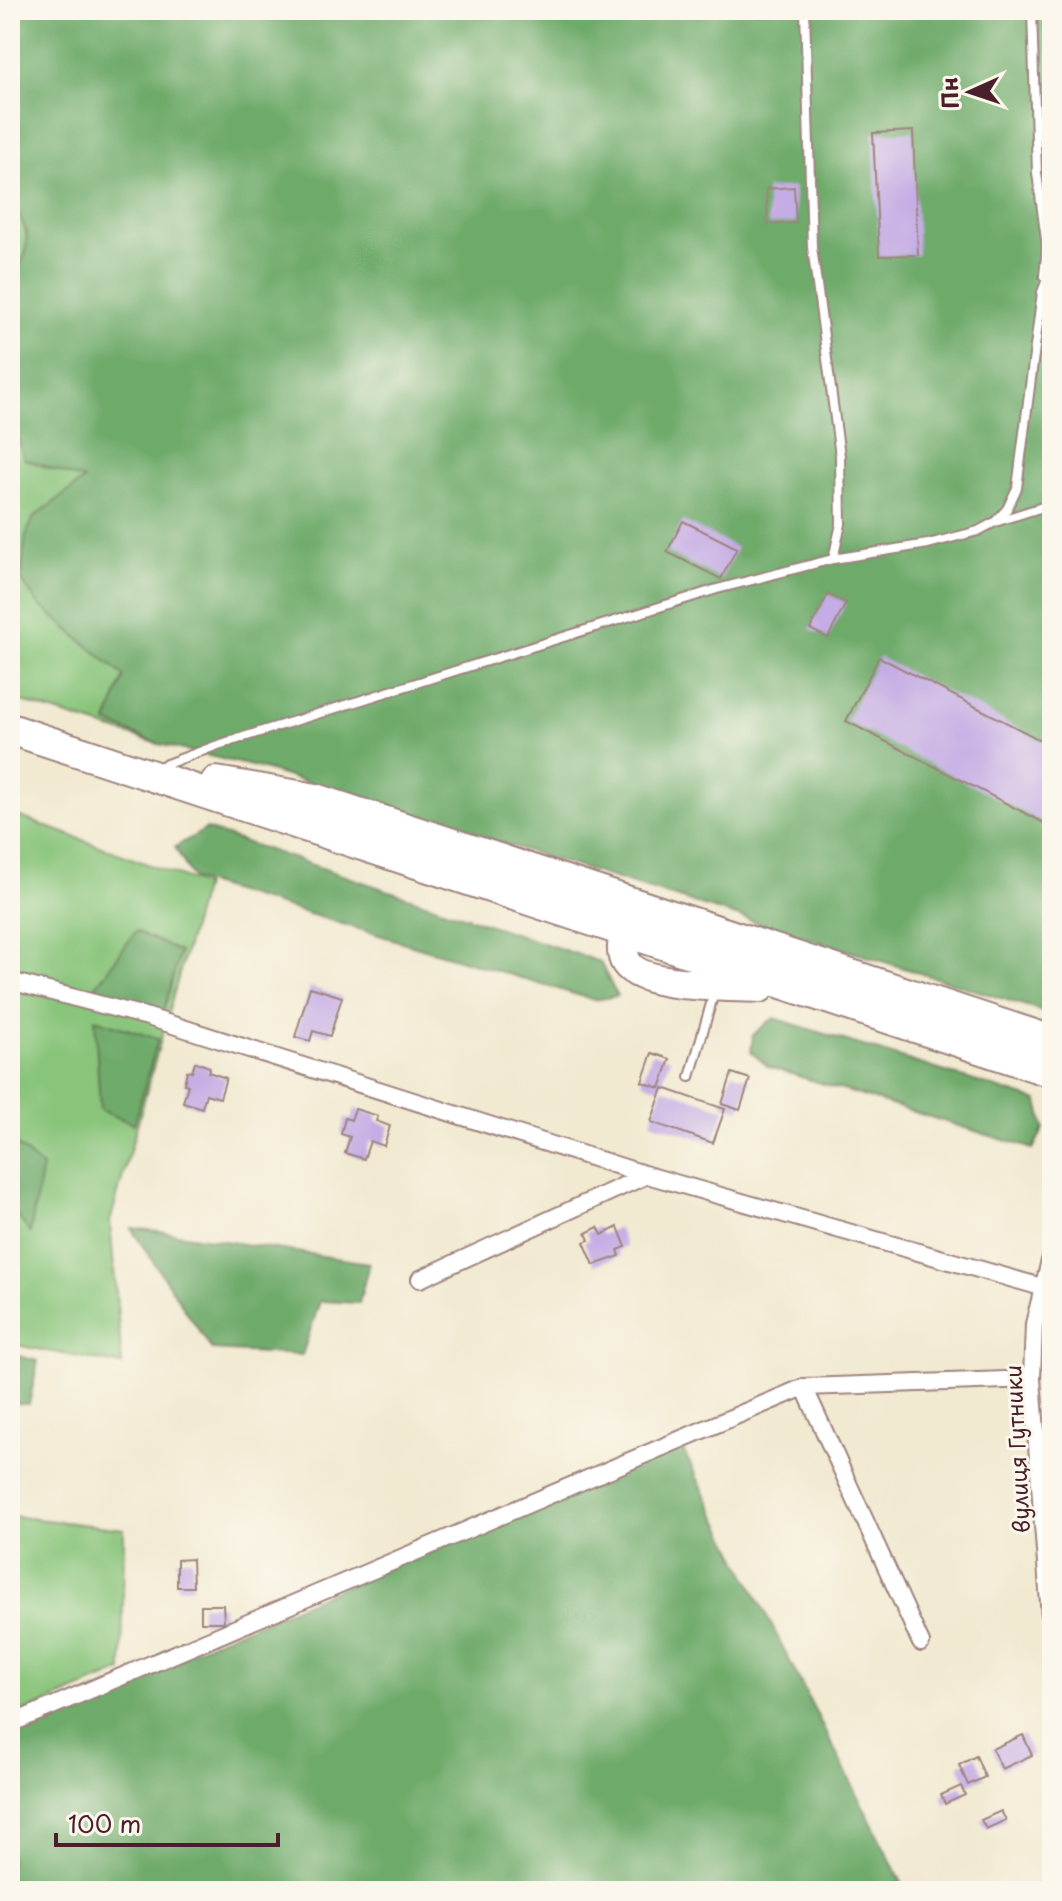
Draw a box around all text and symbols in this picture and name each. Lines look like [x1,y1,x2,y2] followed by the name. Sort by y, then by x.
[930,52,1010,132] north arrow
[931,76,966,110] text: Пн
[995,1364,1037,1534] street label: вулиця Гутники
[56,1797,278,1847] scale bar
[68,1805,141,1841] text: 100 m

